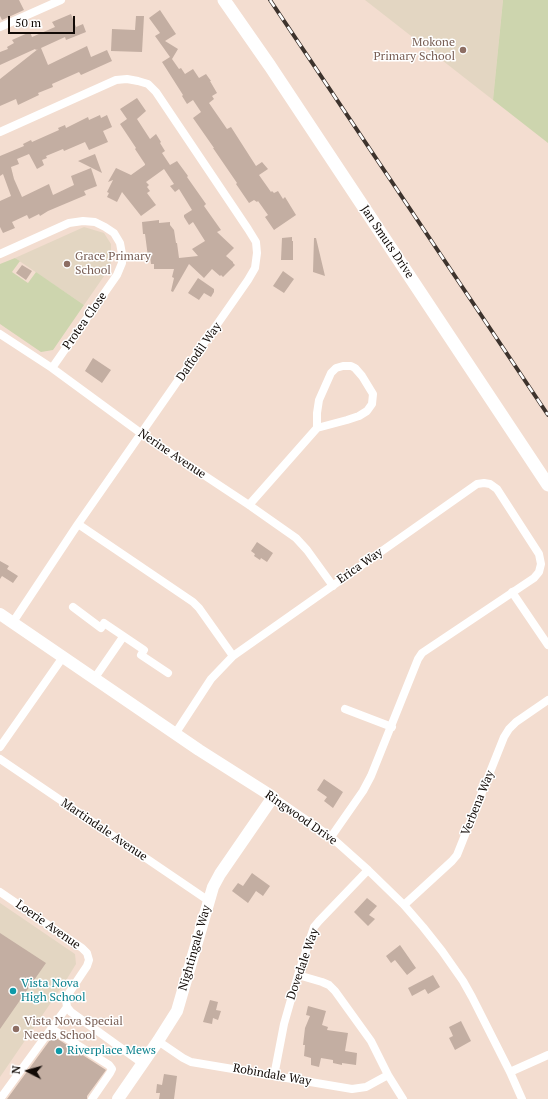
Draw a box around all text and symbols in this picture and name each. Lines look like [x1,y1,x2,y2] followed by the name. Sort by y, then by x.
[10,8,77,34] scale bar
[15,15,41,30] text: 50 m
[373,36,455,64] place label: Mokone Primary School
[458,45,468,55] marker: Mokone Primary School
[357,203,417,281] street label: Jan Smuts Drive
[75,250,151,278] place label: Grace Primary School
[62,259,72,269] marker: Grace Primary School
[60,289,110,353] street label: Protea Close
[173,320,225,384] street label: Daffodil Way
[135,426,209,482] street label: Nerine Avenue
[334,545,386,587] street label: Erica Way
[458,768,498,838] street label: Verbena Way
[262,788,340,848] street label: Ringwood Drive
[58,796,150,864] street label: Martindale Avenue
[13,897,83,953] street label: Loerie Avenue
[176,904,214,992] street label: Nightingale Way
[284,926,322,1002] street label: Dovedale Way
[21,977,86,1005] place label: Vista Nova High School
[8,986,18,996] marker: Vista Nova High School
[24,1015,123,1043] place label: Vista Nova Special Needs School
[11,1024,21,1034] marker: Vista Nova Special Needs School
[67,1044,156,1058] place label: Riverplace Mews
[54,1046,64,1056] marker: Riverplace Mews
[8,1051,48,1091] north arrow
[232,1061,312,1089] street label: Robindale Way
[9,1065,23,1075] text: N

